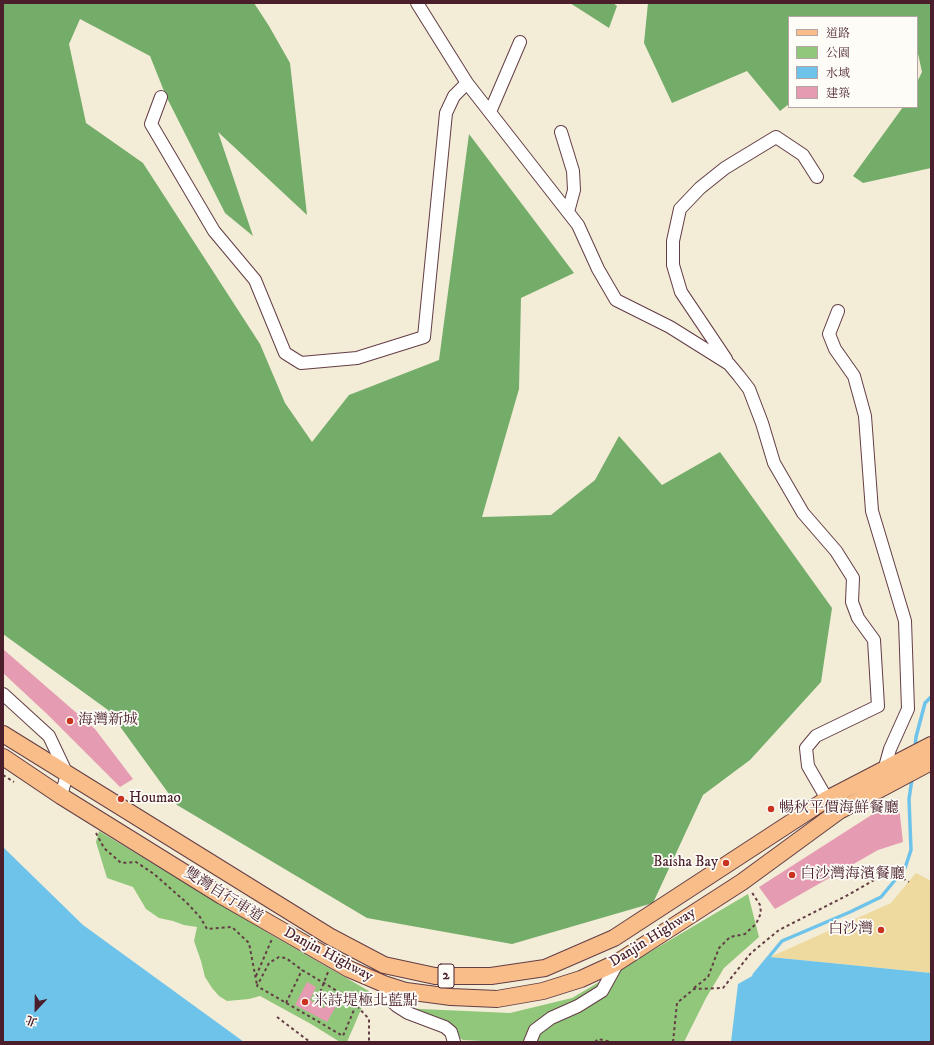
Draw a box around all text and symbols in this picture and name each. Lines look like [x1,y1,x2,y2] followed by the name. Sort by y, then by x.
[788,16,918,108] legend
[826,26,850,41] text: 道路
[826,46,850,61] text: 公園
[826,66,850,81] text: 水域
[826,86,850,101] text: 建築
[78,712,138,730] place label: 海灣新城
[65,716,75,726] marker: 海灣新城
[129,790,181,808] place label: Houmao
[116,794,126,804] marker: Houmao
[779,800,899,818] place label: 暢秋平價海鮮餐廳
[766,804,776,814] marker: 暢秋平價海鮮餐廳
[653,854,718,872] place label: Baisha Bay
[721,858,731,868] marker: Baisha Bay
[180,865,266,927] street label: 雙灣自行車道
[800,866,905,884] place label: 白沙灣海濱餐廳
[787,870,797,880] marker: 白沙灣海濱餐廳
[607,904,699,972] street label: Danjin Highway
[828,921,873,939] place label: 白沙灣
[280,924,376,986] street label: Danjin Highway
[876,925,886,935] marker: 白沙灣
[438,964,454,988] road number: 2
[16,989,56,1029] north arrow
[313,993,418,1011] place label: 米詩堤極北藍點
[300,997,310,1007] marker: 米詩堤極北藍點
[24,1012,39,1029] text: 北

